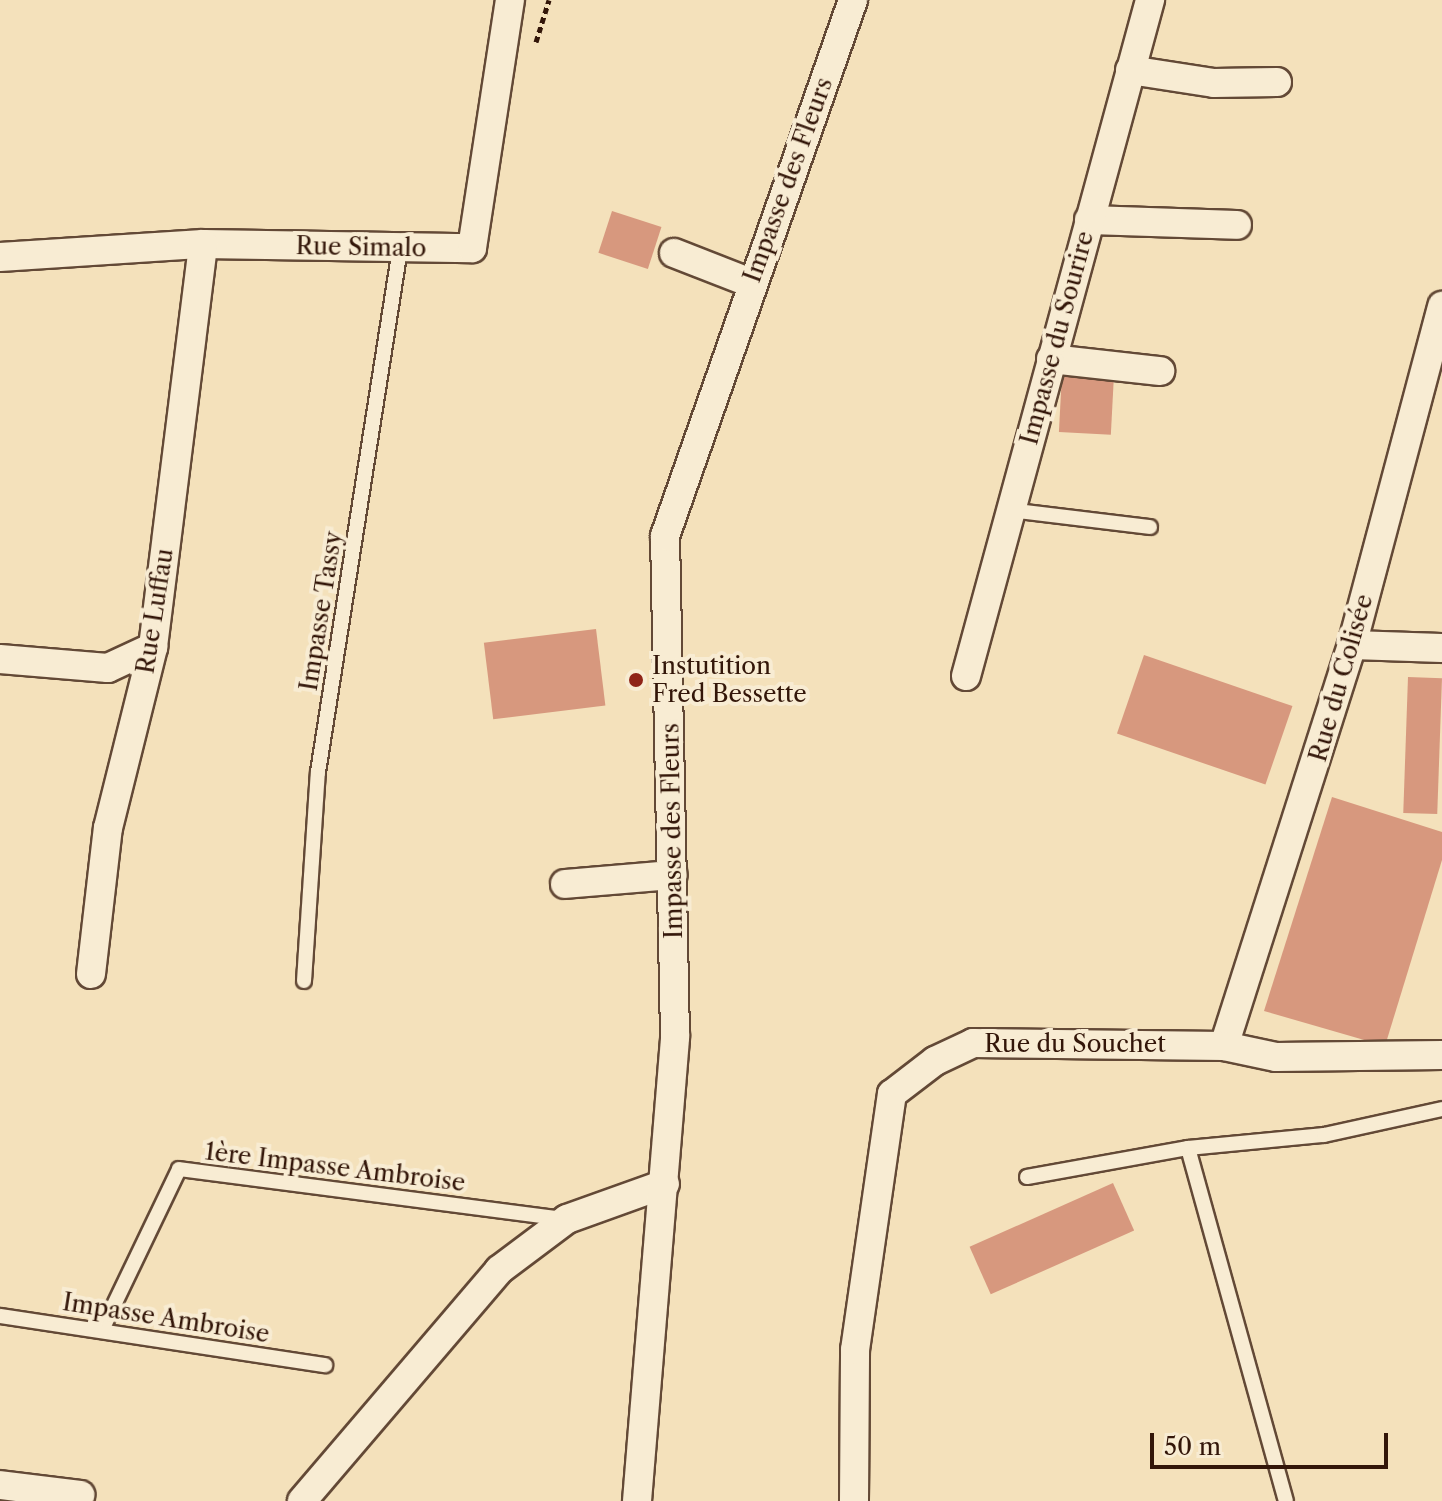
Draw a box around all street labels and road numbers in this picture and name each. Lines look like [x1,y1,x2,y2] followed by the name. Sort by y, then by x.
[738,74,838,286] street label: Impasse des Fleurs
[1015,228,1099,448] street label: Impasse du Sourire
[295,231,427,263] street label: Rue Simalo
[294,529,348,693] street label: Impasse Tassy
[131,546,179,676] street label: Rue Luffau
[1303,591,1379,765] street label: Rue du Colisée
[656,723,688,939] street label: Impasse des Fleurs
[984,1030,1166,1058] street label: Rue du Souchet
[203,1137,467,1197] street label: 1ère Impasse Ambroise
[60,1287,272,1349] street label: Impasse Ambroise

